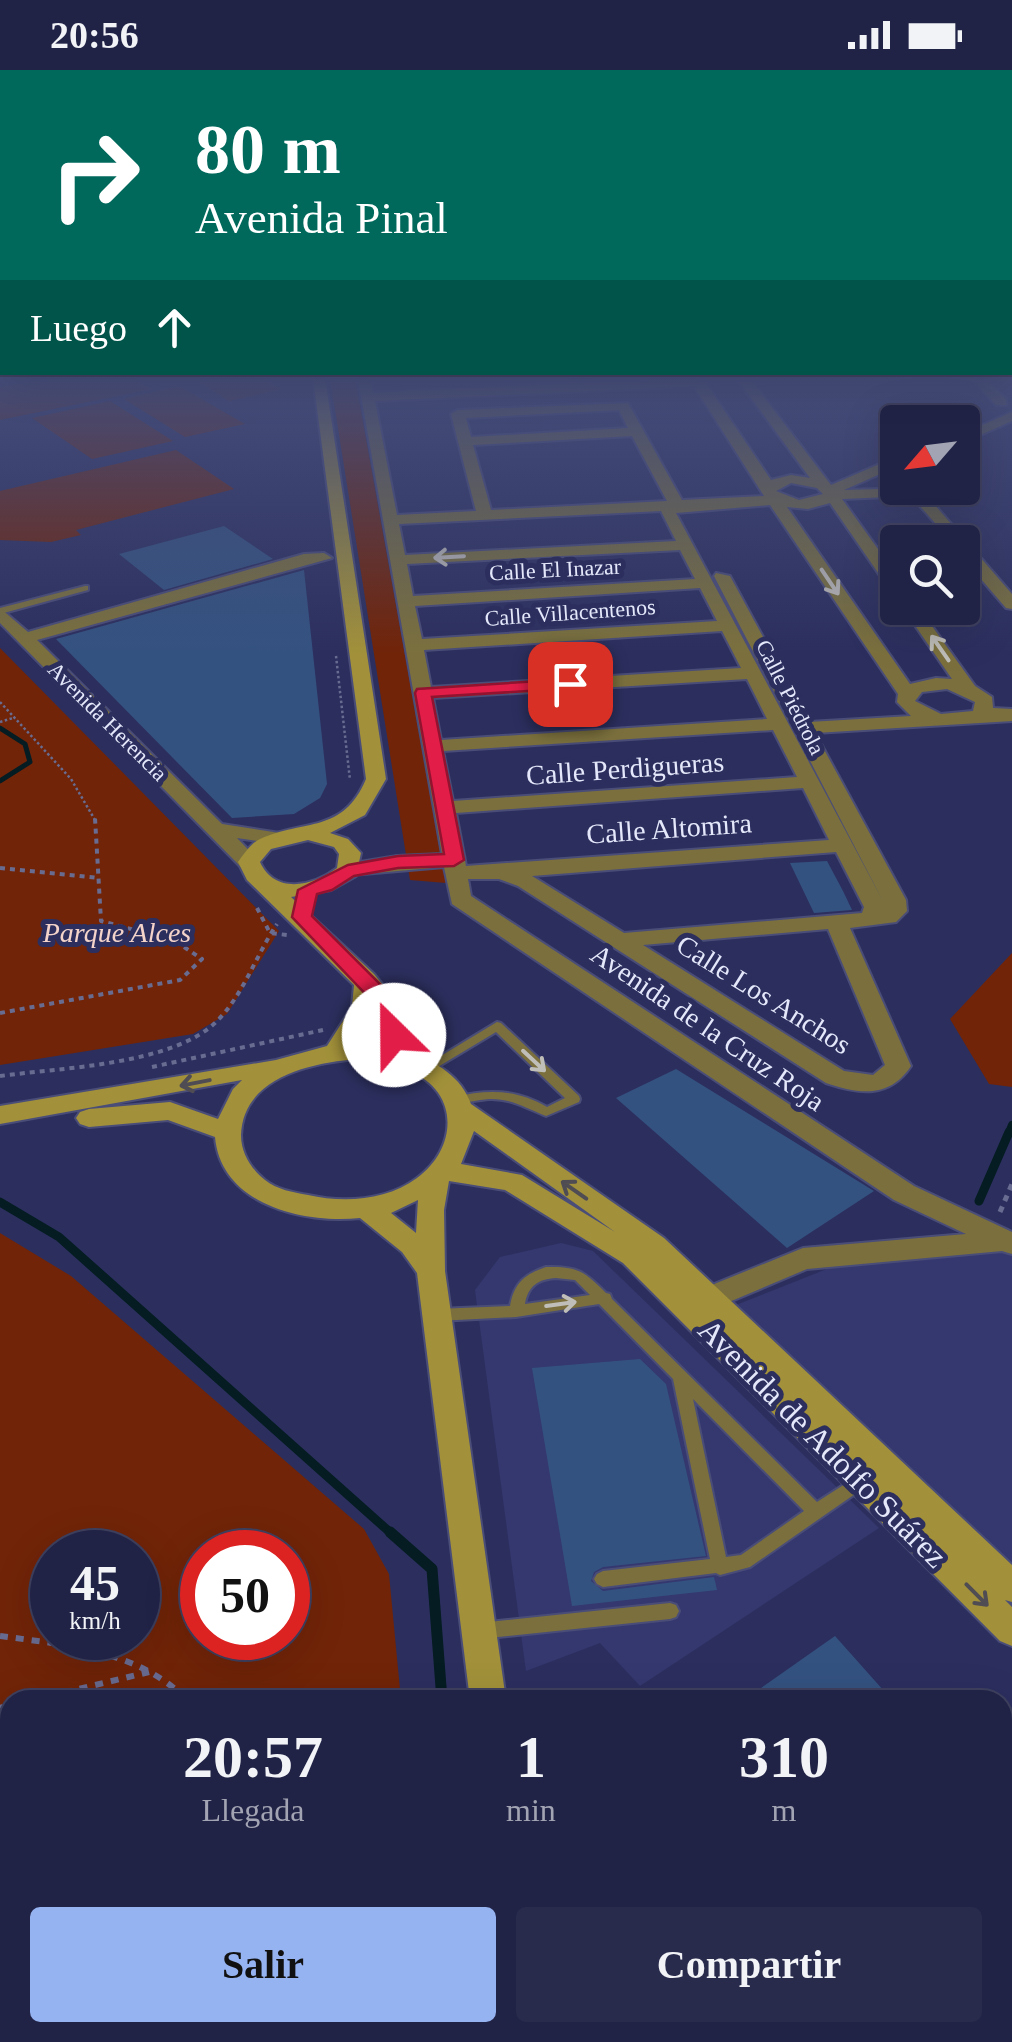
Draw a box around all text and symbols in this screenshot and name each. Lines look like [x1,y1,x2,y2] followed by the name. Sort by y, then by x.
[50,14,139,56] text: 20:56
[30,110,160,240] icon: right
[195,111,341,188] text: 80 m
[195,193,448,243] text: Avenida Pinal
[147,300,202,355] icon: ahead
[30,307,127,349] text: Luego
[880,405,980,505] north arrow
[880,405,980,625] map controls
[880,525,980,625] button: search
[433,548,465,567] one-way arrow
[488,554,622,585] street label: Calle El Inazar
[820,567,841,595] one-way arrow
[484,594,656,631] street label: Calle Villacentenos
[929,635,950,663] one-way arrow
[751,636,830,759] street label: Calle Piédrola
[528,642,613,727] pin
[43,657,172,786] street label: Avenida Herencia
[543,657,598,712] icon: arrive
[525,746,725,791] street label: Calle Perdigueras
[585,807,753,850] street label: Calle Altomira
[42,917,191,948] park label: Parque Alces
[671,929,856,1060] street label: Calle Los Anchos
[585,938,831,1117] street label: Avenida de la Cruz Roja
[342,983,446,1087] position arrow
[521,1049,545,1073] one-way arrow
[179,1074,212,1093] one-way arrow
[561,1180,588,1201] one-way arrow
[544,1295,576,1313] one-way arrow
[691,1311,955,1575] street label: Avenida de Adolfo Suárez
[180,1530,310,1660] speed limit sign: 50
[70,1555,120,1611] text: 45
[964,1583,988,1607] one-way arrow
[69,1607,121,1634] text: km/h
[183,1724,323,1790] text: 20:57
[516,1724,546,1790] text: 1
[739,1724,829,1790] text: 310
[202,1792,305,1828] text: Llegada
[506,1792,556,1828] text: min
[771,1792,796,1828] text: m
[30,1907,496,2022] button: Salir
[516,1907,982,2022] button: Compartir

